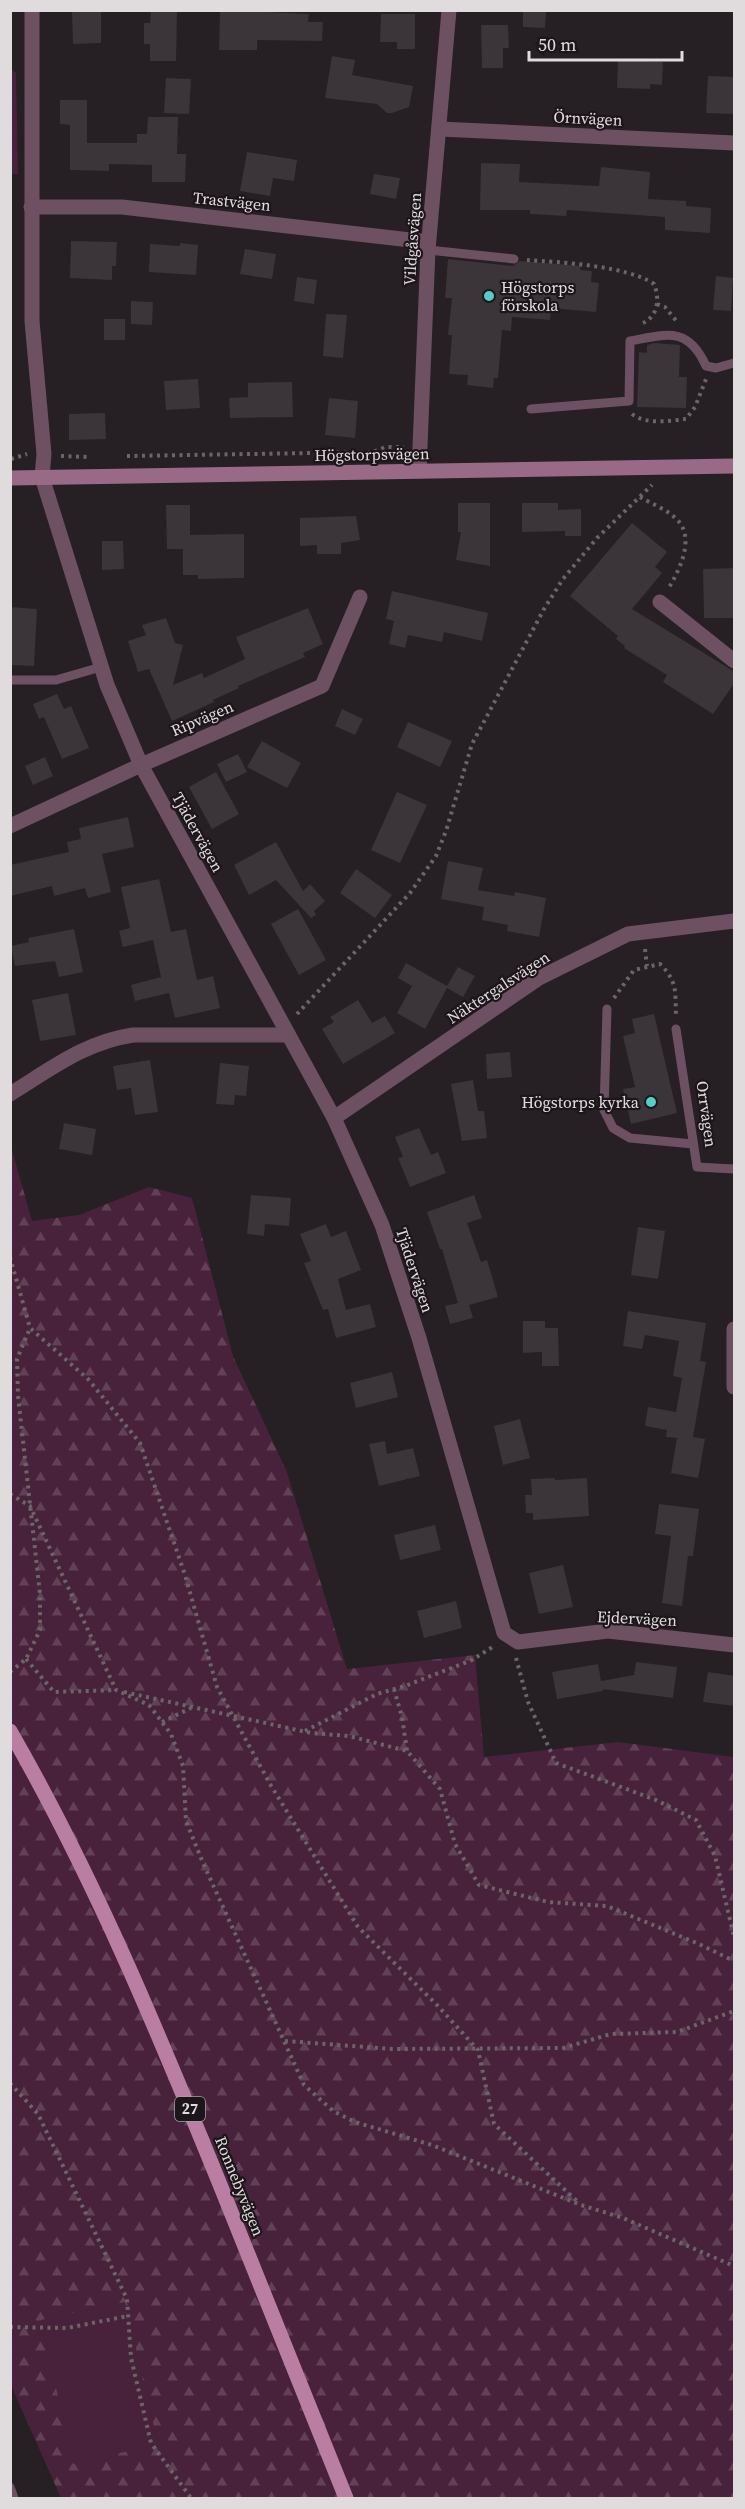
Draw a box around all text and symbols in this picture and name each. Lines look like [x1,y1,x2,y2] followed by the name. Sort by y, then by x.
[529,24,682,62] scale bar
[538,32,576,57] text: 50 m
[553,105,623,131] street label: Örnvägen
[192,186,272,216] street label: Trastvägen
[398,191,426,286] street label: Vildgåsvägen
[501,276,574,316] place label: Högstorps förskola
[482,289,496,303] marker: Högstorps förskola
[314,442,430,466] street label: Högstorpsvägen
[167,695,237,741] street label: Ripvägen
[167,788,229,876] street label: Tjädervägen
[443,945,554,1028] street label: Näktergalsvägen
[691,1079,723,1149] street label: Orrvägen
[522,1091,640,1113] place label: Högstorps kyrka
[644,1095,658,1109] marker: Högstorps kyrka
[391,1225,439,1316] street label: Tjädervägen
[596,1605,678,1631] street label: Ejdervägen
[175,2097,205,2121] road number: 27
[210,2133,270,2239] street label: Ronnebyvägen

